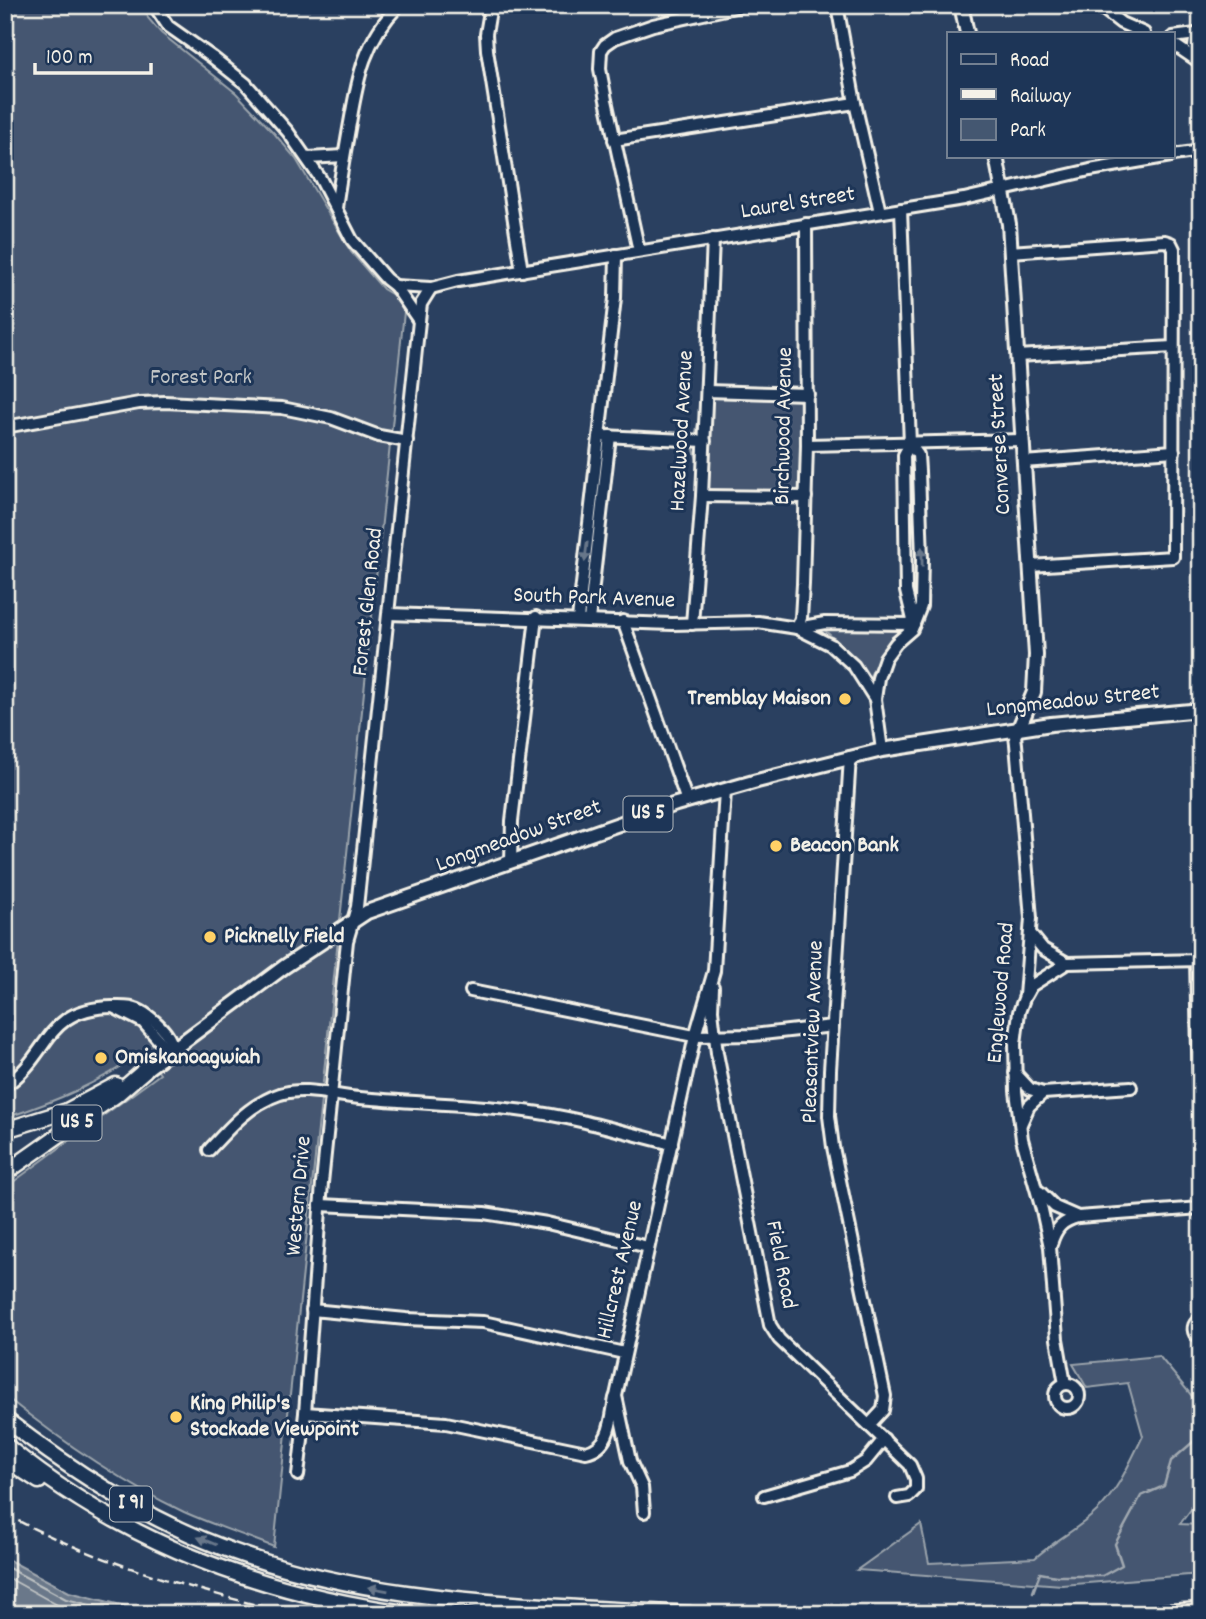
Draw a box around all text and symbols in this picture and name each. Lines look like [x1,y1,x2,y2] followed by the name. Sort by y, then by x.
[35,32,150,76] scale bar
[947,32,1174,158] legend
[46,44,93,74] text: 100 m
[1010,47,1049,77] text: Road
[1010,83,1071,113] text: Railway
[1010,117,1046,147] text: Park
[738,179,858,229] street label: Laurel Street
[767,347,803,505] street label: Birchwood Avenue
[662,350,704,512] street label: Hazelwood Avenue
[150,362,252,395] park label: Forest Park
[981,373,1021,515] street label: Converse Street
[345,526,393,678] street label: Forest Glen Road
[580,541,591,563] one-way arrow
[916,546,928,568] one-way arrow
[512,580,676,618] street label: South Park Avenue
[985,676,1161,728] street label: Longmeadow Street
[688,683,831,716] place label: Tremblay Maison
[837,691,853,707] marker: Tremblay Maison
[432,792,606,882] street label: Longmeadow Street
[624,796,672,832] road number: US 5
[790,830,899,863] place label: Beacon Bank
[768,838,784,854] marker: Beacon Bank
[224,921,344,954] place label: Picknelly Field
[979,921,1025,1065] street label: Englewood Road
[202,929,218,945] marker: Picknelly Field
[794,940,834,1124] street label: Pleasantview Avenue
[115,1042,260,1075] place label: Omiskanoagwiah
[93,1050,109,1066] marker: Omiskanoagwiah
[52,1106,102,1140] road number: US 5
[278,1135,322,1257] street label: Western Drive
[589,1197,653,1343] street label: Hillcrest Avenue
[755,1218,805,1312] street label: Field Road
[190,1388,359,1447] place label: King Philip's Stockade Viewpoint
[168,1409,184,1425] marker: King Philip's Stockade Viewpoint
[110,1486,152,1522] road number: I 91
[196,1535,217,1546] one-way arrow
[367,1583,389,1594] one-way arrow

